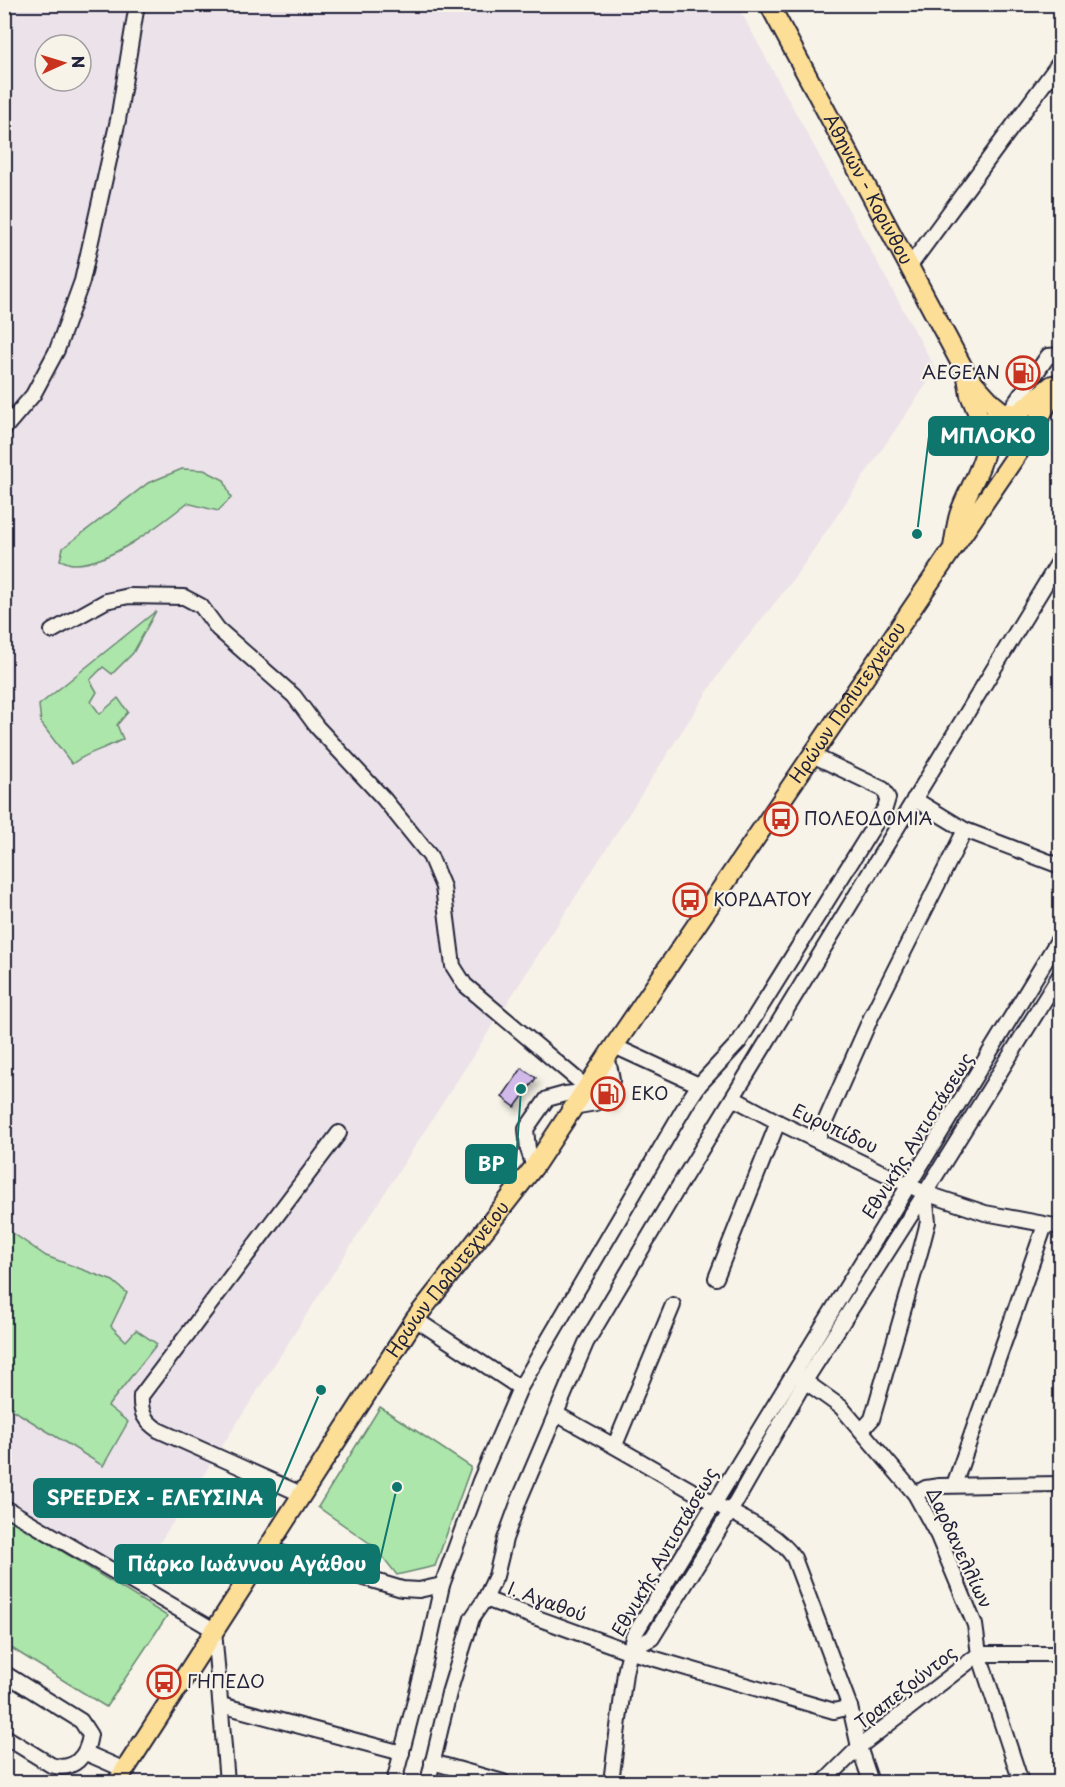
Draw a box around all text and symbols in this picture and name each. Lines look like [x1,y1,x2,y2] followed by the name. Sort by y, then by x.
[33,33,93,93] north arrow
[67,55,91,69] text: N
[818,108,921,269] street label: Αθηνών - Κορίνθου
[1005,355,1041,391] fuel station icon: AEGEAN
[922,358,1000,385] place label: AEGEAN
[929,417,1048,455] callout: ΜΠΛΟΚΟ
[940,420,1036,450] text: ΜΠΛΟΚΟ
[782,616,911,788] street label: Ηρώων Πολυτεχνείου
[763,801,799,837] bus stop icon: ΠΟΛΕΟΔΟΜΙΑ
[804,804,933,831] place label: ΠΟΛΕΟΔΟΜΙΑ
[672,882,708,918] bus stop icon: ΚΟΡΔΑΤΟΥ
[713,885,812,912] place label: ΚΟΡΔΑΤΟΥ
[855,1047,979,1224] street label: Εθνικής Αντιστάσεως
[590,1076,626,1112] fuel station icon: EKO
[631,1079,668,1106] place label: EKO
[788,1096,883,1159] street label: Ευρυπίδου
[466,1145,516,1183] callout: BP
[478,1148,504,1178] text: BP
[379,1194,515,1362] street label: Ηρώων Πολυτεχνείου
[604,1462,723,1641] street label: Εθνικής Αντιστάσεως
[34,1479,275,1517] callout: SPEEDEX - ΕΛΕΥΣΙΝΑ
[46,1482,264,1512] text: SPEEDEX - ΕΛΕΥΣΙΝΑ
[921,1482,1000,1612] street label: Δαρδανελλίων
[115,1545,379,1583] callout: Πάρκο Ιωάννου Αγάθου
[127,1548,367,1578] text: Πάρκο Ιωάννου Αγάθου
[504,1574,591,1627] street label: Ι. Αγαθού
[849,1639,962,1735] street label: Τραπεζούντος
[146,1664,182,1700] bus stop icon: ΓΗΠΕΔΟ
[187,1667,265,1694] place label: ΓΗΠΕΔΟ

